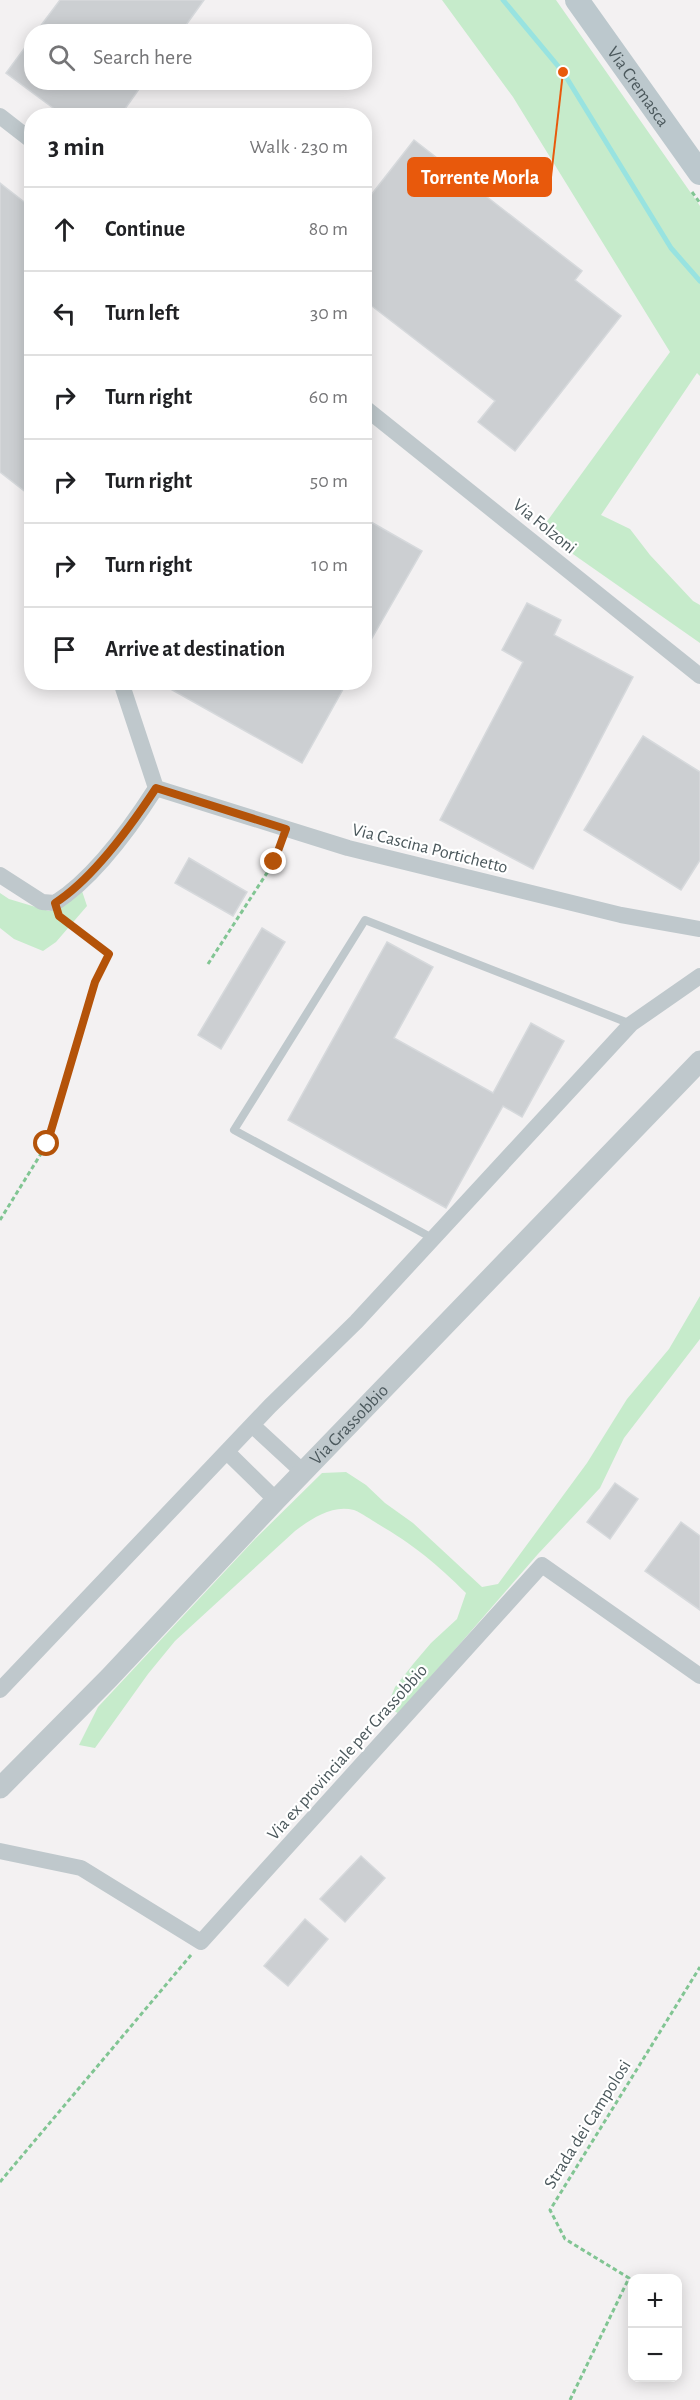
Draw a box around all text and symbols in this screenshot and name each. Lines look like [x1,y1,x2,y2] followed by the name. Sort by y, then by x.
[24,24,372,90] search box
[45,41,78,74] icon: search
[603,44,672,130] street label: Via Cremasca
[93,46,192,68] text: Search here
[48,134,105,160] text: 3 min
[250,137,348,157] text: Walk · 230 m
[408,158,551,196] callout: Torrente Morla
[421,168,540,188] text: Torrente Morla
[48,213,81,246] icon: ahead
[105,218,185,240] text: Continue
[309,219,348,239] text: 80 m
[48,297,81,330] icon: left
[105,302,179,324] text: Turn left
[310,303,348,323] text: 30 m
[48,381,81,414] icon: right
[105,386,192,408] text: Turn right
[309,387,348,407] text: 60 m
[48,465,81,498] icon: right
[105,470,192,492] text: Turn right
[310,471,348,491] text: 50 m
[509,496,579,558] street label: Via Folzoni
[48,549,81,582] icon: right
[105,554,192,576] text: Turn right
[311,555,348,575] text: 10 m
[48,633,81,666] icon: arrive
[105,638,285,660] text: Arrive at destination
[350,821,510,877] street label: Via Cascina Portichetto
[260,848,286,874] route end
[33,1130,59,1156] route start
[307,1381,392,1469] street label: Via Grassobbio
[264,1661,431,1844] street label: Via ex provinciale per Grassobbio
[541,2057,635,2192] street label: Strada dei Campolosi
[628,2274,682,2382] map controls
[628,2274,682,2328] button: +
[628,2328,682,2382] button: −

